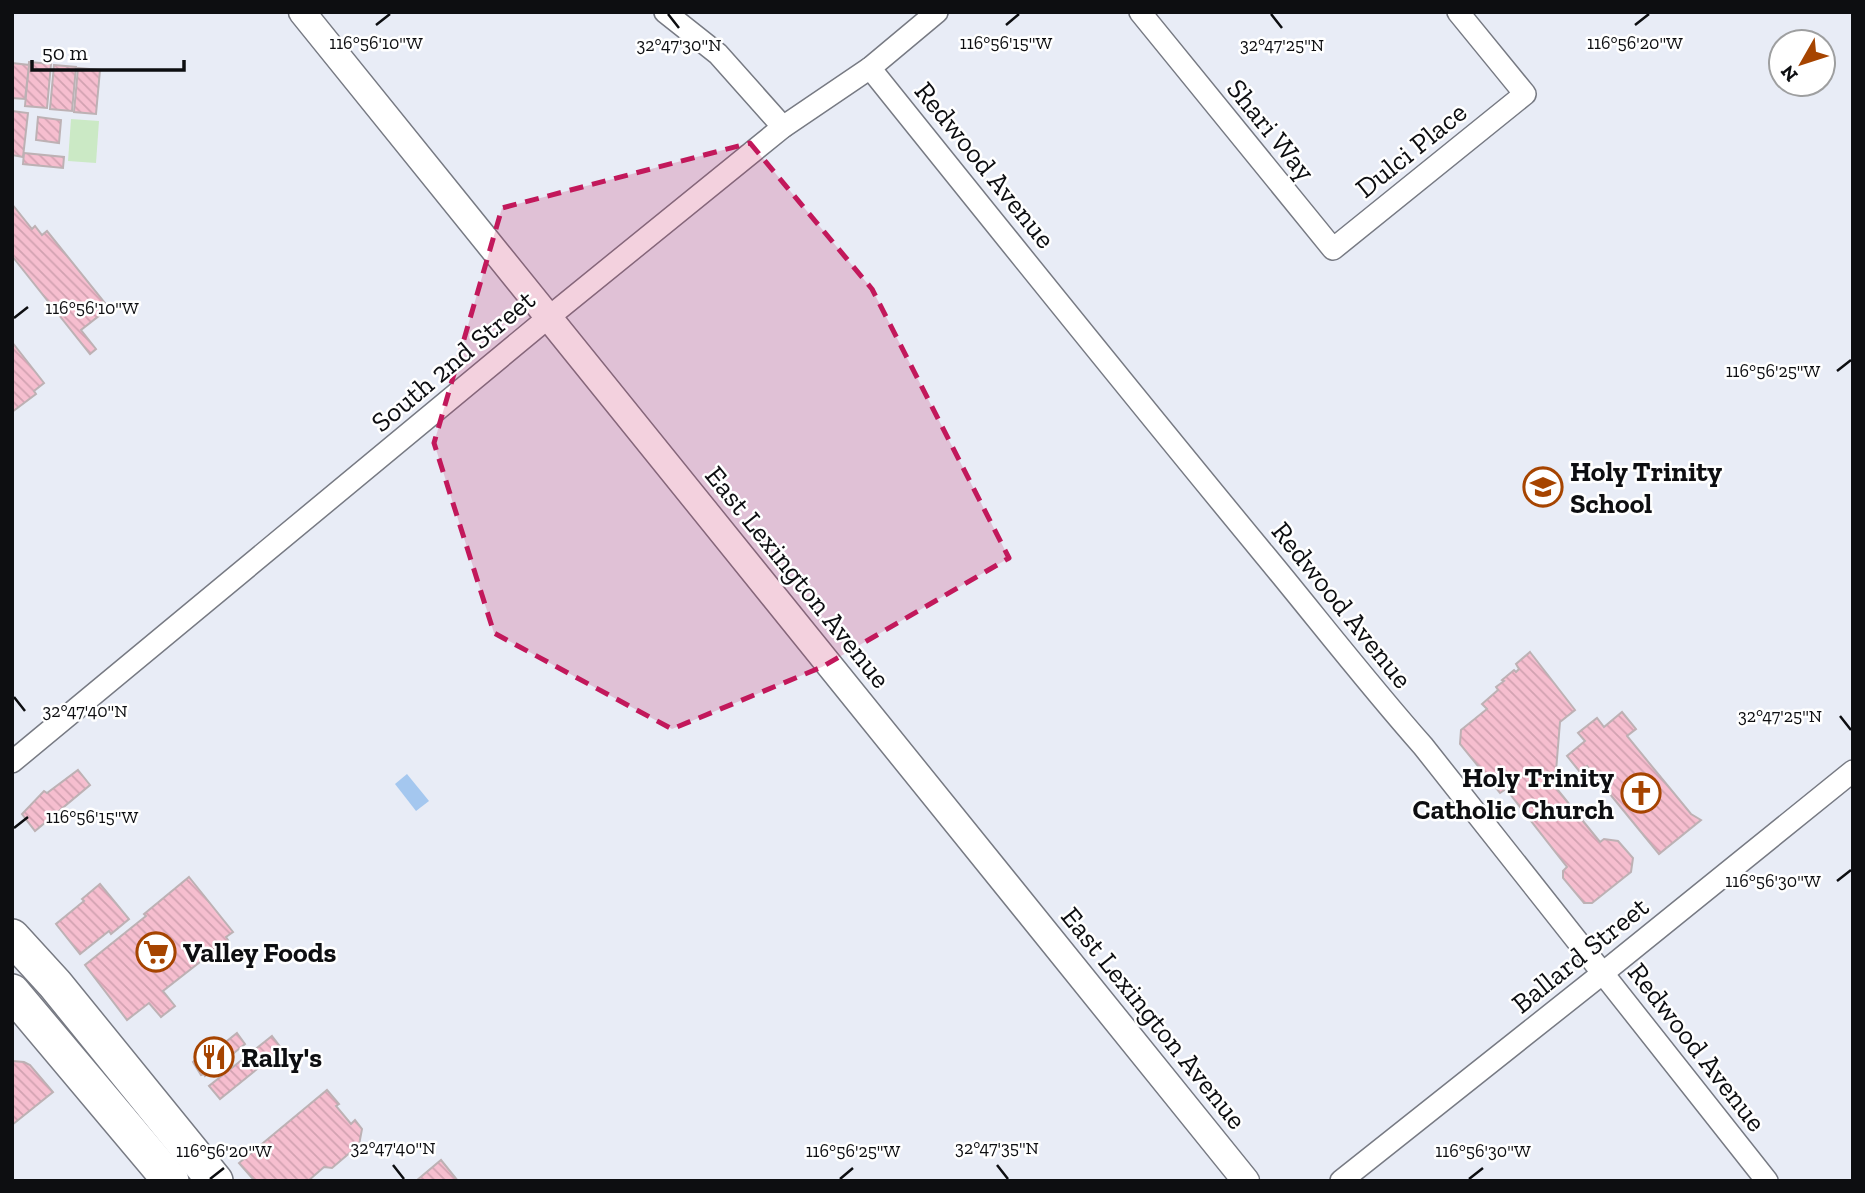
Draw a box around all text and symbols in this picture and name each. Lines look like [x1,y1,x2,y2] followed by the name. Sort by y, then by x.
[32,28,184,72] scale bar
[1767,28,1837,98] north arrow
[329,32,423,54] text: 116°56'10"W
[960,32,1052,54] text: 116°56'15"W
[1587,32,1683,54] text: 116°56'20"W
[637,34,721,56] text: 32°47'30"N
[1240,34,1324,56] text: 32°47'25"N
[42,40,88,65] text: 50 m
[1776,61,1803,86] text: N
[1220,72,1322,188] street label: Shari Way
[908,75,1062,255] street label: Redwood Avenue
[1349,95,1473,205] street label: Dulci Place
[365,283,542,439] street label: South 2nd Street
[45,297,139,319] text: 116°56'10"W
[1726,360,1821,382] text: 116°56'25"W
[1570,455,1722,520] place label: Holy Trinity School
[698,459,898,695] street label: East Lexington Avenue
[1522,466,1564,508] school or university icon: Holy Trinity School
[1265,515,1419,695] street label: Redwood Avenue
[42,700,128,722] text: 32°47'40"N
[1738,705,1822,727] text: 32°47'25"N
[1412,761,1614,826] place label: Holy Trinity Catholic Church
[1620,772,1662,814] church icon: Holy Trinity Catholic Church
[46,806,138,828] text: 116°56'15"W
[1725,870,1821,892] text: 116°56'30"W
[1505,890,1655,1020] street label: Ballard Street
[1054,900,1254,1136] street label: East Lexington Avenue
[135,931,177,973] supermarket icon: Valley Foods
[183,936,337,969] place label: Valley Foods
[1621,956,1773,1138] street label: Redwood Avenue
[193,1036,235,1078] restaurant icon: Rally's
[241,1041,322,1074] place label: Rally's
[350,1137,436,1159] text: 32°47'40"N
[955,1137,1039,1159] text: 32°47'35"N
[176,1140,272,1162] text: 116°56'20"W
[806,1140,901,1162] text: 116°56'25"W
[1435,1140,1531,1162] text: 116°56'30"W

